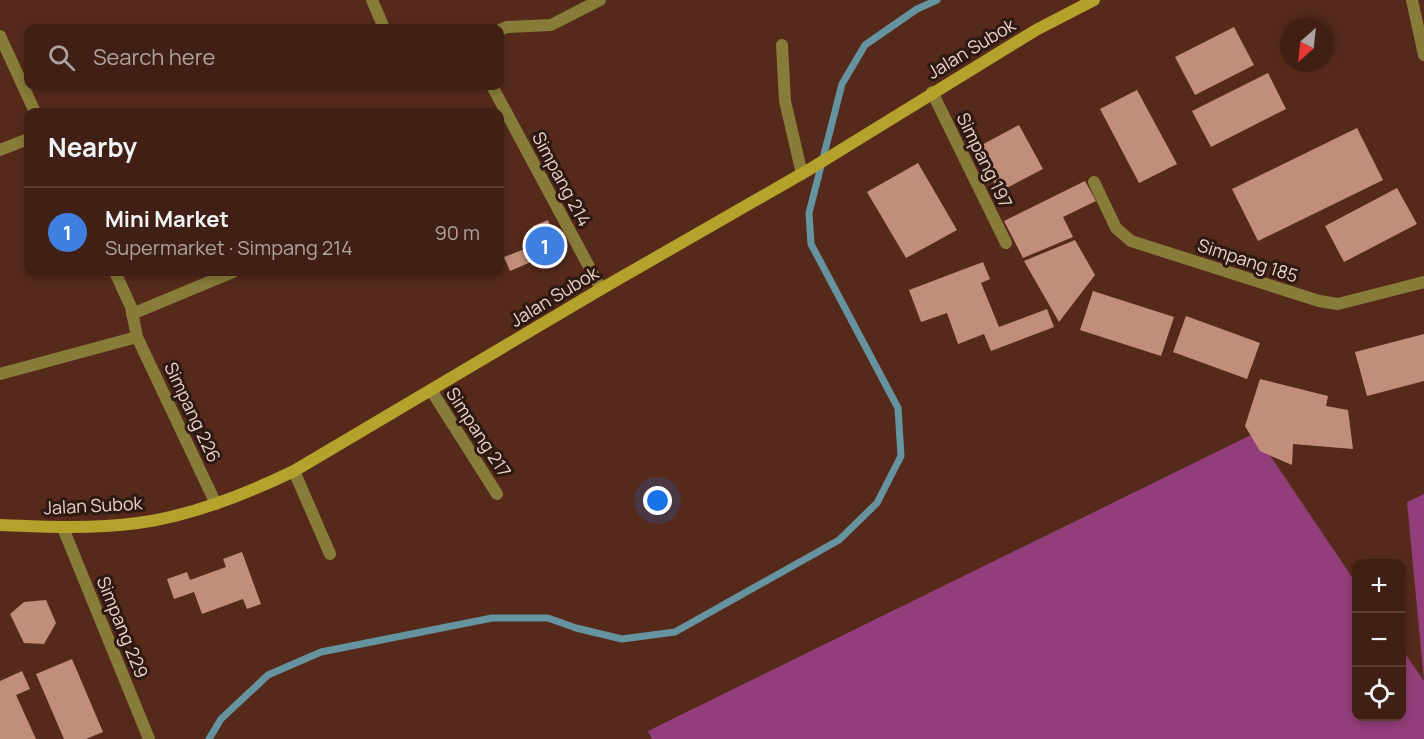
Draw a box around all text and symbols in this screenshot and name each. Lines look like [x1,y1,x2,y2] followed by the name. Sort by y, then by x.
[922,12,1020,84] street label: Jalan Subok
[1280,18,1334,72] north arrow
[24,24,504,90] search box
[45,41,78,74] icon: search
[93,42,215,72] text: Search here
[952,108,1018,212] street label: Simpang 197
[527,127,597,231] street label: Simpang 214
[48,129,137,165] text: Nearby
[105,204,229,234] text: Mini Market
[63,219,72,246] text: 1
[434,219,480,246] text: 90 m
[526,224,564,268] pin: 1
[1195,233,1301,287] street label: Simpang 185
[105,234,353,261] text: Supermarket · Simpang 214
[505,260,603,332] street label: Jalan Subok
[159,358,227,466] street label: Simpang 226
[441,382,517,482] street label: Simpang 217
[643,486,672,515] your location
[43,490,144,520] street label: Jalan Subok
[1352,559,1406,721] map controls
[1352,559,1406,613] button: +
[92,573,154,681] street label: Simpang 229
[1352,613,1406,667] button: −
[1352,667,1406,721] button: locate

